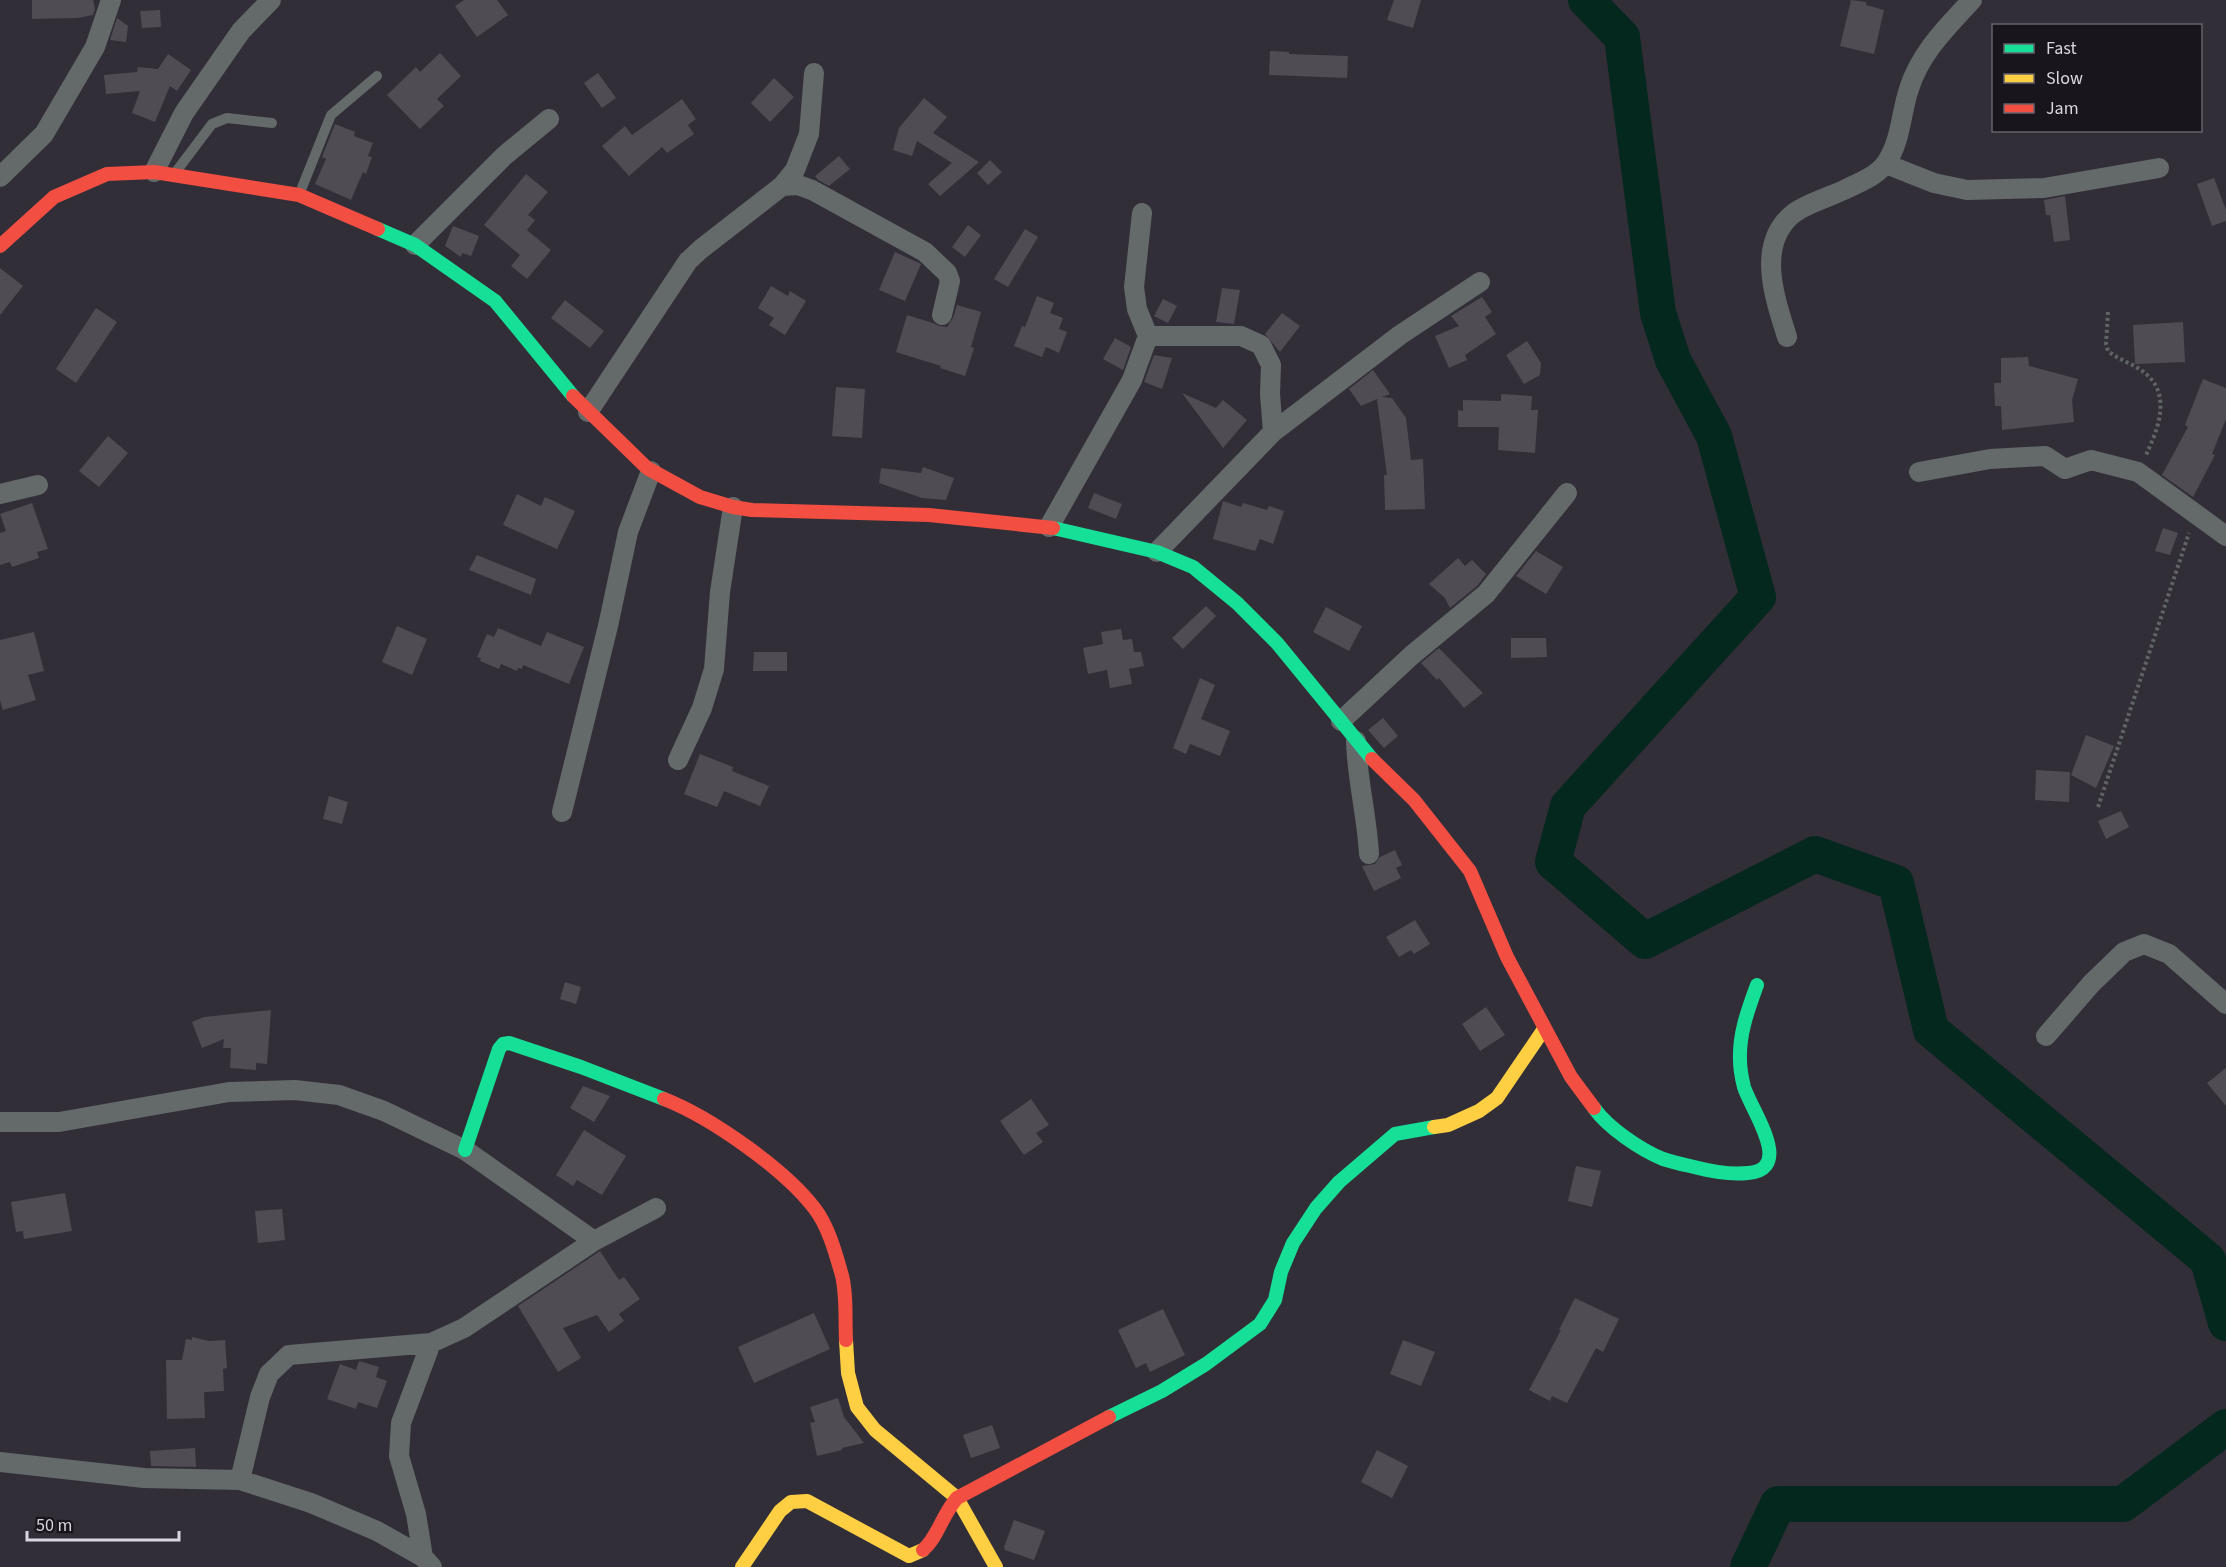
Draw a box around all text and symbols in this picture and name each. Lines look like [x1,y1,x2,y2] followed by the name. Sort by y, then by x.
[1992,24,2202,132] legend
[2046,36,2077,61] text: Fast
[2046,66,2083,91] text: Slow
[2046,96,2079,121] text: Jam
[27,1504,178,1542] scale bar
[36,1513,72,1538] text: 50 m

